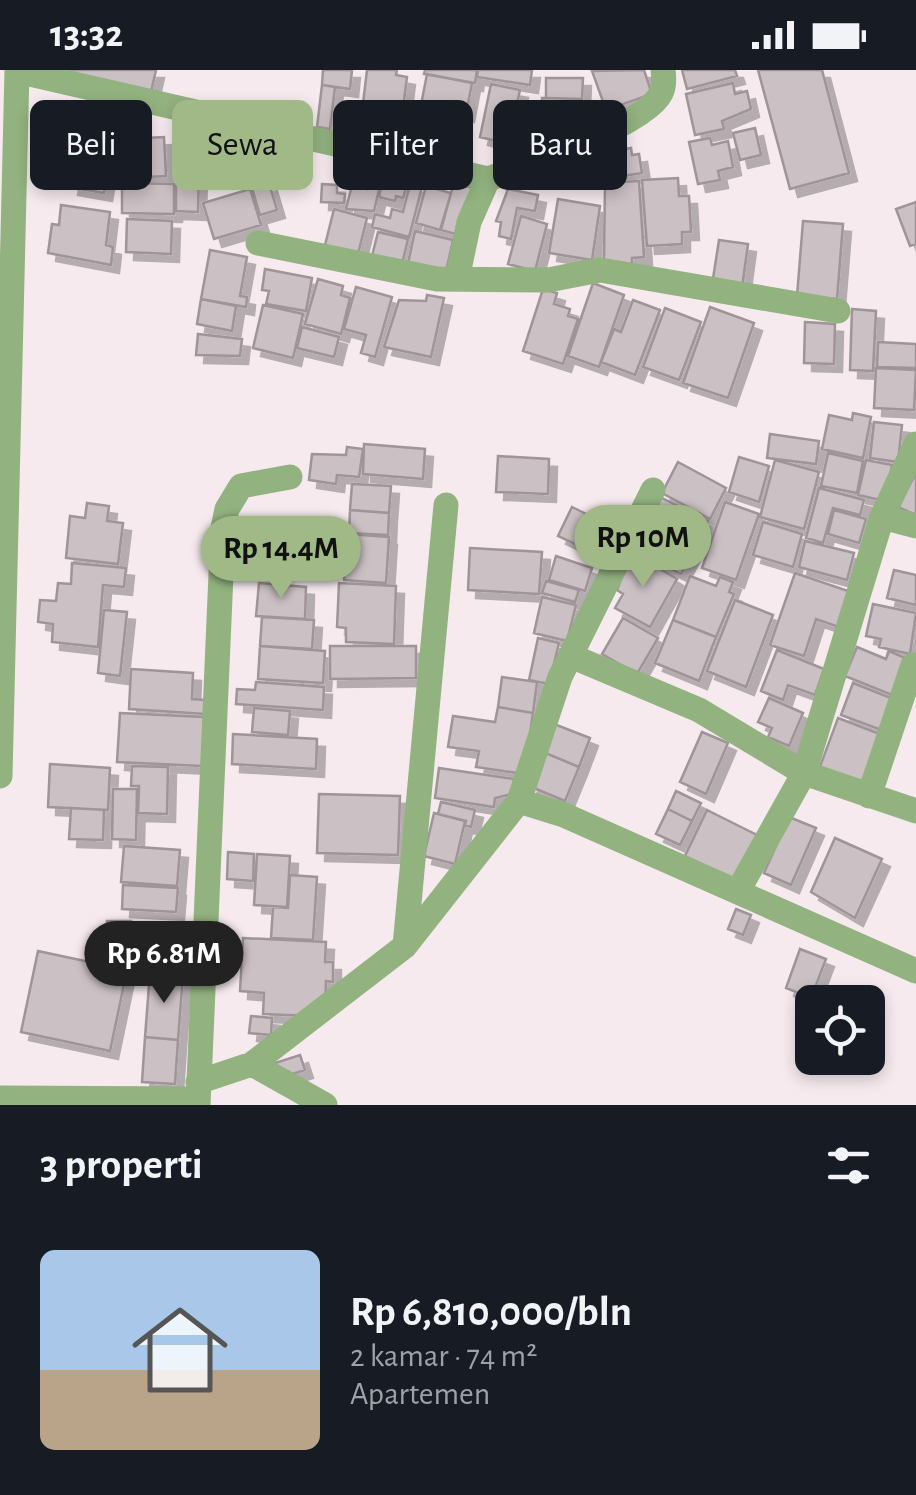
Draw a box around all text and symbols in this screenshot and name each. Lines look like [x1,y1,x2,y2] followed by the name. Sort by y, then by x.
[50,16,123,54] text: 13:32
[30,100,152,190] chip: Beli
[172,100,313,190] chip: Sewa
[333,100,473,190] chip: Filter
[493,100,627,190] chip: Baru
[562,505,724,590] pin: Rp 10M
[178,516,384,601] pin: Rp 14.4M
[596,521,690,553] text: Rp 10M
[223,532,339,564] text: Rp 14.4M
[61,921,267,1006] pin: Rp 6.81M
[106,937,222,969] text: Rp 6.81M
[795,985,885,1075] map controls
[795,985,885,1075] button: locate
[821,1138,876,1193] icon: filters
[40,1144,203,1186] text: 3 properti
[120,1290,240,1410] icon: home
[350,1291,632,1333] text: Rp 6,810,000/bln
[350,1340,537,1372] text: 2 kamar · 74 m²
[350,1378,490,1410] text: Apartemen

